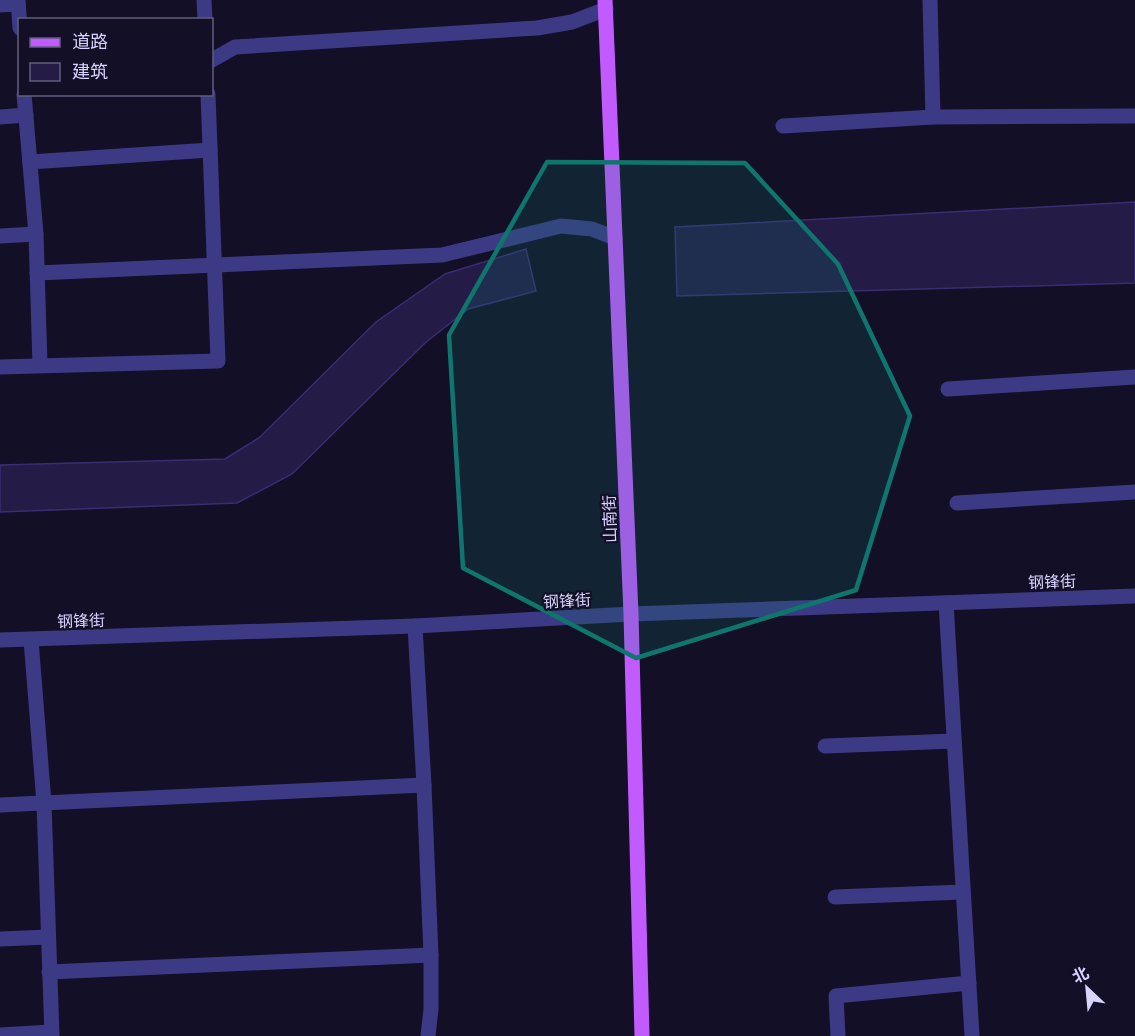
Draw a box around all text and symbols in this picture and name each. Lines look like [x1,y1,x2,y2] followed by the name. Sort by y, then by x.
[18,18,213,96] legend
[72,30,108,52] text: 道路
[72,60,108,82] text: 建筑
[599,495,619,543] street label: 山南街
[1028,571,1076,591] street label: 钢锋街
[543,589,591,611] street label: 钢锋街
[57,610,105,630] street label: 钢锋街
[1057,958,1117,1018] north arrow
[1069,962,1092,986] text: 北

